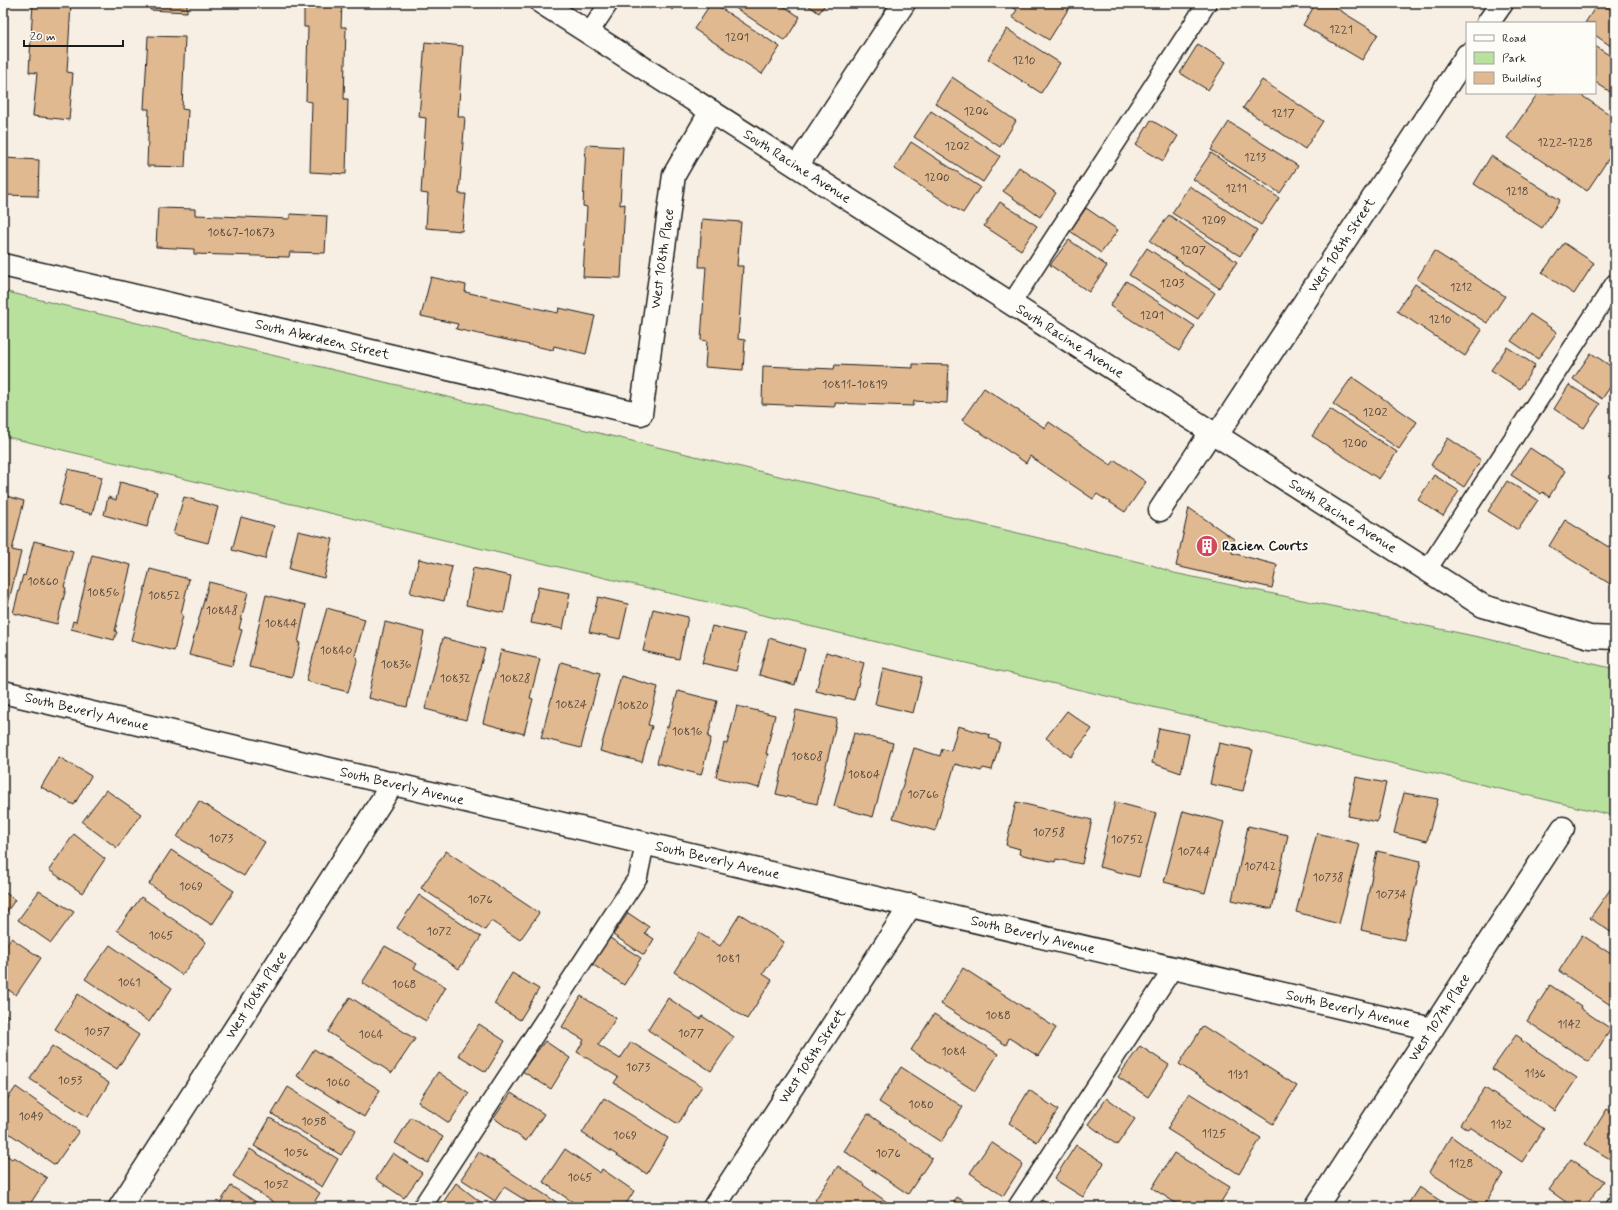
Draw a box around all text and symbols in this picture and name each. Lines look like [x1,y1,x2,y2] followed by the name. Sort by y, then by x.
[24,22,123,48] scale bar
[1329,22,1353,38] house number: 1221
[1466,22,1596,94] legend
[30,29,56,45] text: 20 m
[725,30,749,46] house number: 1201
[1502,31,1526,47] text: Road
[1502,51,1526,67] text: Park
[1012,53,1036,69] house number: 1210
[1502,71,1542,88] text: Building
[963,104,989,120] house number: 1206
[1271,106,1295,122] house number: 1217
[740,125,855,208] street label: South Racine Avenue
[1537,135,1593,151] house number: 1222-1228
[945,139,970,155] house number: 1202
[1244,150,1266,166] house number: 1213
[924,170,950,186] house number: 1200
[1225,181,1247,197] house number: 1211
[1505,184,1529,200] house number: 1218
[1304,194,1380,296] street label: West 108th Street
[647,207,678,310] street label: West 108th Place
[1202,213,1227,229] house number: 1209
[207,225,275,241] house number: 10867-10873
[1180,243,1206,259] house number: 1207
[1160,276,1185,292] house number: 1203
[1450,280,1472,296] house number: 1212
[1013,300,1127,383] street label: South Racine Avenue
[1140,308,1164,324] house number: 1201
[1428,312,1452,328] house number: 1210
[253,315,392,364] street label: South Aberdeen Street
[822,377,888,393] house number: 10811-10819
[1363,405,1388,421] house number: 1202
[1342,436,1368,452] house number: 1200
[1285,475,1400,557] street label: South Racine Avenue
[1194,533,1220,559] building icon: Racien Courts
[1222,537,1309,555] place label: Racien Courts
[27,574,59,590] house number: 10860
[87,585,120,601] house number: 10856
[148,588,180,604] house number: 10852
[206,603,238,619] house number: 10848
[265,616,297,632] house number: 10844
[320,643,352,659] house number: 10840
[381,657,412,673] house number: 10836
[440,671,470,687] house number: 10832
[499,671,531,687] house number: 10828
[23,688,151,735] street label: South Beverly Avenue
[555,697,587,713] house number: 10824
[617,698,649,714] house number: 10820
[672,724,703,740] house number: 10816
[791,749,823,765] house number: 10808
[338,763,466,809] street label: South Beverly Avenue
[848,767,880,783] house number: 10804
[907,787,939,803] house number: 10766
[1033,825,1065,841] house number: 10758
[209,831,234,847] house number: 1073
[1111,832,1143,848] house number: 10752
[653,837,781,884] street label: South Beverly Avenue
[1177,844,1211,860] house number: 10744
[1244,859,1276,875] house number: 10742
[1313,870,1343,886] house number: 10738
[179,879,203,895] house number: 1069
[1375,887,1407,903] house number: 10734
[467,892,493,908] house number: 1076
[969,911,1097,958] street label: South Beverly Avenue
[427,924,452,940] house number: 1072
[148,928,174,944] house number: 1065
[222,948,291,1042] street label: West 108th Place
[716,951,740,967] house number: 1081
[1404,970,1475,1065] street label: West 107th Place
[117,975,141,991] house number: 1061
[392,977,416,993] house number: 1068
[1284,986,1412,1033] street label: South Beverly Avenue
[775,1005,850,1107] street label: West 108th Street
[985,1008,1011,1024] house number: 1088
[1557,1017,1581,1033] house number: 1142
[84,1024,110,1040] house number: 1057
[678,1026,704,1042] house number: 1077
[359,1027,383,1043] house number: 1064
[941,1044,967,1060] house number: 1084
[626,1060,651,1076] house number: 1073
[1524,1066,1546,1082] house number: 1136
[1228,1067,1248,1083] house number: 1131
[58,1073,83,1089] house number: 1053
[326,1075,351,1091] house number: 1060
[908,1097,934,1113] house number: 1080
[18,1109,44,1125] house number: 1049
[301,1114,327,1130] house number: 1058
[1490,1117,1512,1133] house number: 1132
[1202,1126,1226,1142] house number: 1125
[613,1128,637,1144] house number: 1069
[283,1145,309,1161] house number: 1056
[875,1146,901,1162] house number: 1076
[1449,1156,1473,1172] house number: 1128
[567,1170,593,1186] house number: 1065
[264,1177,289,1193] house number: 1052

